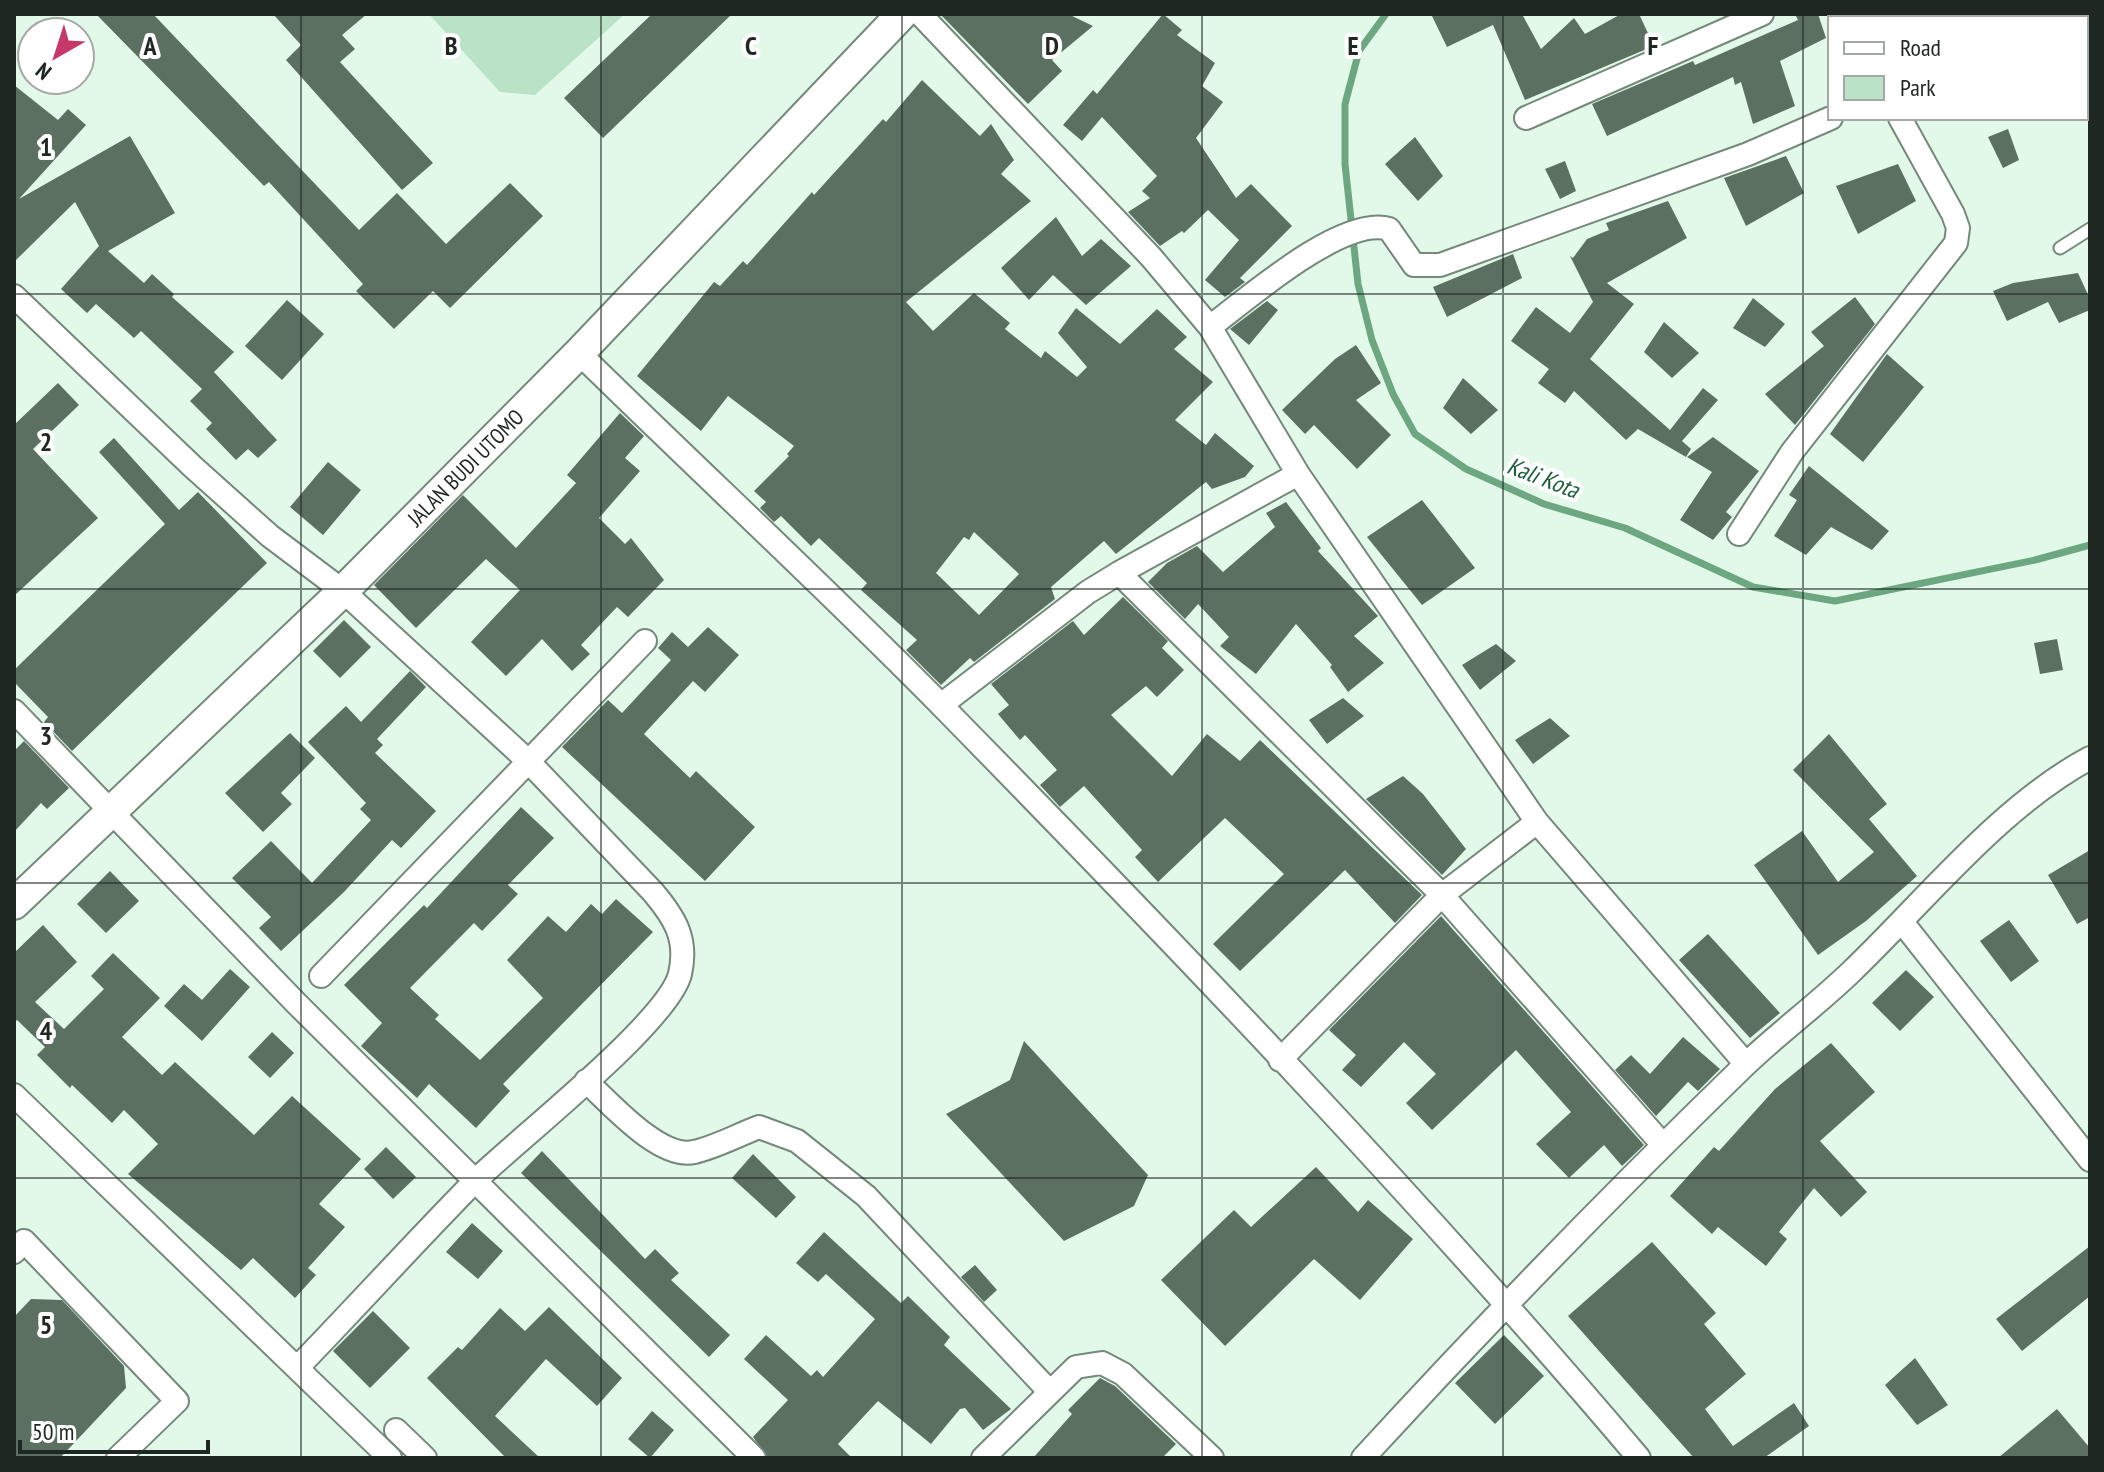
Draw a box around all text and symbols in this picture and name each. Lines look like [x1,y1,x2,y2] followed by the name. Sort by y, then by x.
[16,16,96,96] north arrow
[1828,16,2088,120] legend
[142,29,157,62] text: A
[445,29,458,62] text: B
[745,29,757,62] text: C
[1045,29,1059,62] text: D
[1347,29,1359,62] text: E
[1648,29,1659,62] text: F
[1900,32,1941,63] text: Road
[30,57,57,86] text: N
[1900,72,1936,103] text: Park
[40,130,52,163] text: 1
[401,403,530,533] street label: JALAN BUDI UTOMO
[40,425,52,458] text: 2
[1503,450,1585,506] water label: Kali Kota
[40,719,52,752] text: 3
[40,1014,53,1047] text: 4
[40,1308,52,1341] text: 5
[20,1404,208,1454] scale bar
[32,1416,74,1447] text: 50 m

